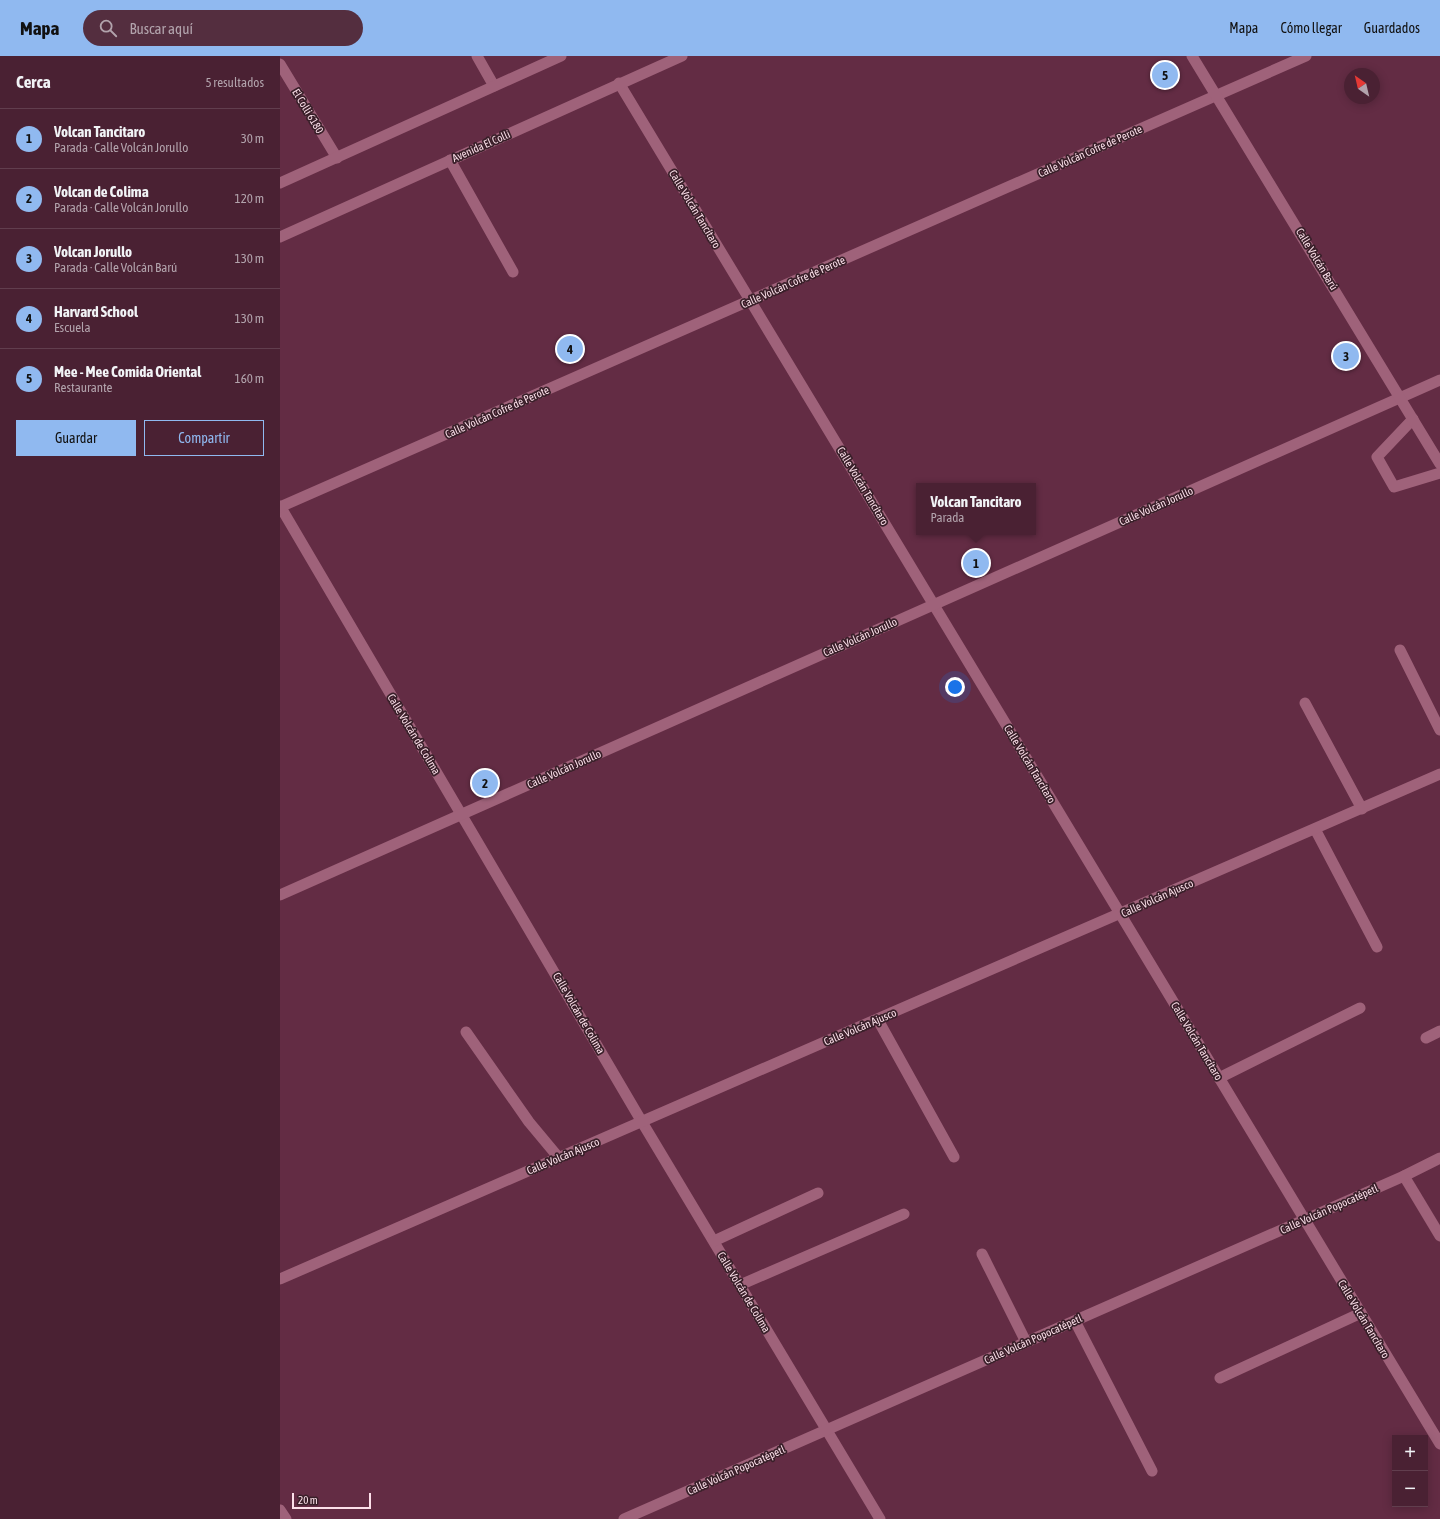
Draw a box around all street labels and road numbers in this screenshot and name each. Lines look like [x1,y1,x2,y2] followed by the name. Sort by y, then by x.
[290,87,326,135] street label: El Colli 6180
[1036,123,1144,179] street label: Calle Volcán Cofre de Perote
[450,128,512,164] street label: Avenida El Colli
[667,168,723,250] street label: Calle Volcán Tancítaro
[1294,226,1340,292] street label: Calle Volcán Barú
[739,254,847,310] street label: Calle Volcán Cofre de Perote
[443,384,551,440] street label: Calle Volcán Cofre de Perote
[835,445,891,527] street label: Calle Volcán Tancítaro
[1117,484,1195,528] street label: Calle Volcán Jorullo
[821,615,899,659] street label: Calle Volcán Jorullo
[385,692,443,776] street label: Calle Volcán de Colima
[1002,723,1058,805] street label: Calle Volcán Tancítaro
[525,747,603,791] street label: Calle Volcán Jorullo
[1119,877,1195,919] street label: Calle Volcán Ajusco
[551,970,607,1056] street label: Calle Volcán de Colima
[1169,1000,1225,1082] street label: Calle Volcán Tancítaro
[822,1006,898,1048] street label: Calle Volcán Ajusco
[525,1135,601,1177] street label: Calle Volcán Ajusco
[1278,1182,1380,1236] street label: Calle Volcán Popocatépetl
[715,1250,773,1334] street label: Calle Volcán de Colima
[1336,1278,1392,1360] street label: Calle Volcán Tancítaro
[982,1312,1084,1366] street label: Calle Volcán Popocatépetl
[685,1443,787,1497] street label: Calle Volcán Popocatépetl

